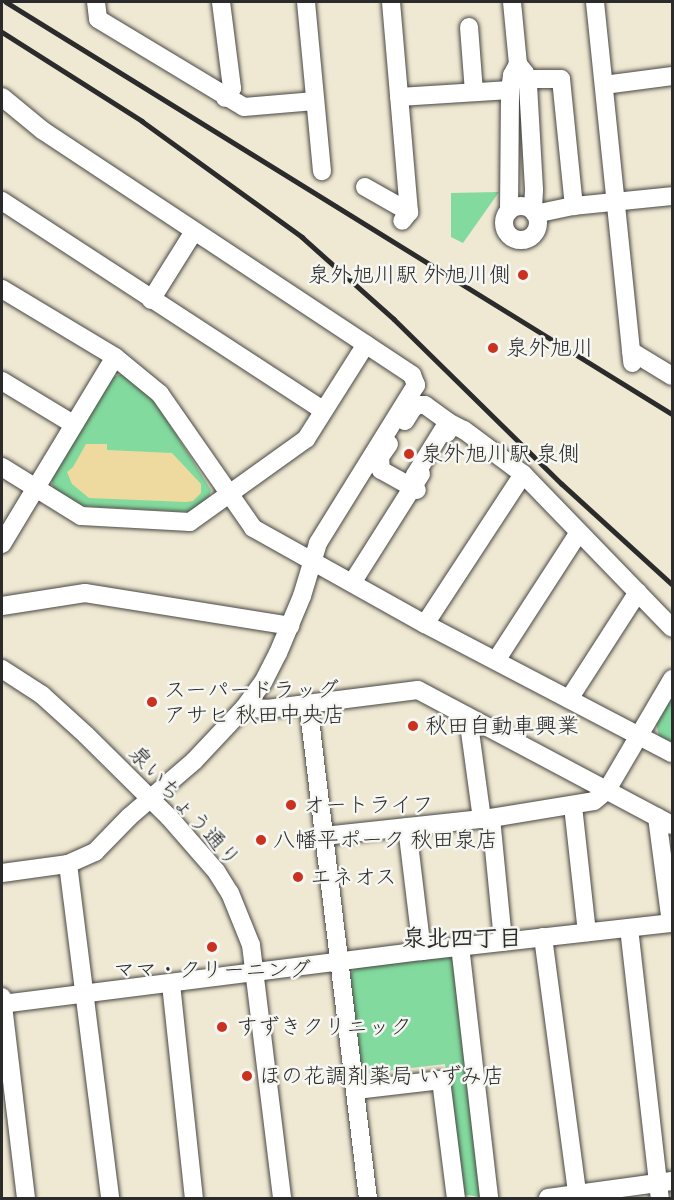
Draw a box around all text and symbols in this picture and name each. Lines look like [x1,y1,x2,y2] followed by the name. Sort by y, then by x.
[308,262,511,288] place label: 泉外旭川駅 外旭川側
[516,268,530,282] marker: 泉外旭川駅 外旭川側
[506,335,594,361] place label: 泉外旭川
[484,339,502,357] marker: 泉外旭川
[421,441,580,467] place label: 泉外旭川駅 泉側
[402,447,416,461] marker: 泉外旭川駅 泉側
[164,676,345,728] place label: スーパードラッグ アサヒ 秋田中央店
[145,695,159,709] marker: スーパードラッグ アサヒ 秋田中央店
[425,713,579,739] place label: 秋田自動車興業
[406,719,420,733] marker: 秋田自動車興業
[124,740,246,872] street label: 泉いちょう通り
[303,792,435,818] place label: オートライフ
[284,798,298,812] marker: オートライフ
[273,827,498,853] place label: 八幡平ポーク 秋田泉店
[254,833,268,847] marker: 八幡平ポーク 秋田泉店
[310,864,398,890] place label: エネオス
[291,870,305,884] marker: エネオス
[402,924,522,952] district label: 泉北四丁目
[205,940,219,954] marker: ママ・クリーニング
[113,957,311,983] place label: ママ・クリーニング
[236,1014,412,1040] place label: すずきクリニック
[213,1018,231,1036] marker: すずきクリニック
[259,1063,506,1089] place label: ほの花調剤薬局 いずみ店
[240,1069,254,1083] marker: ほの花調剤薬局 いずみ店

